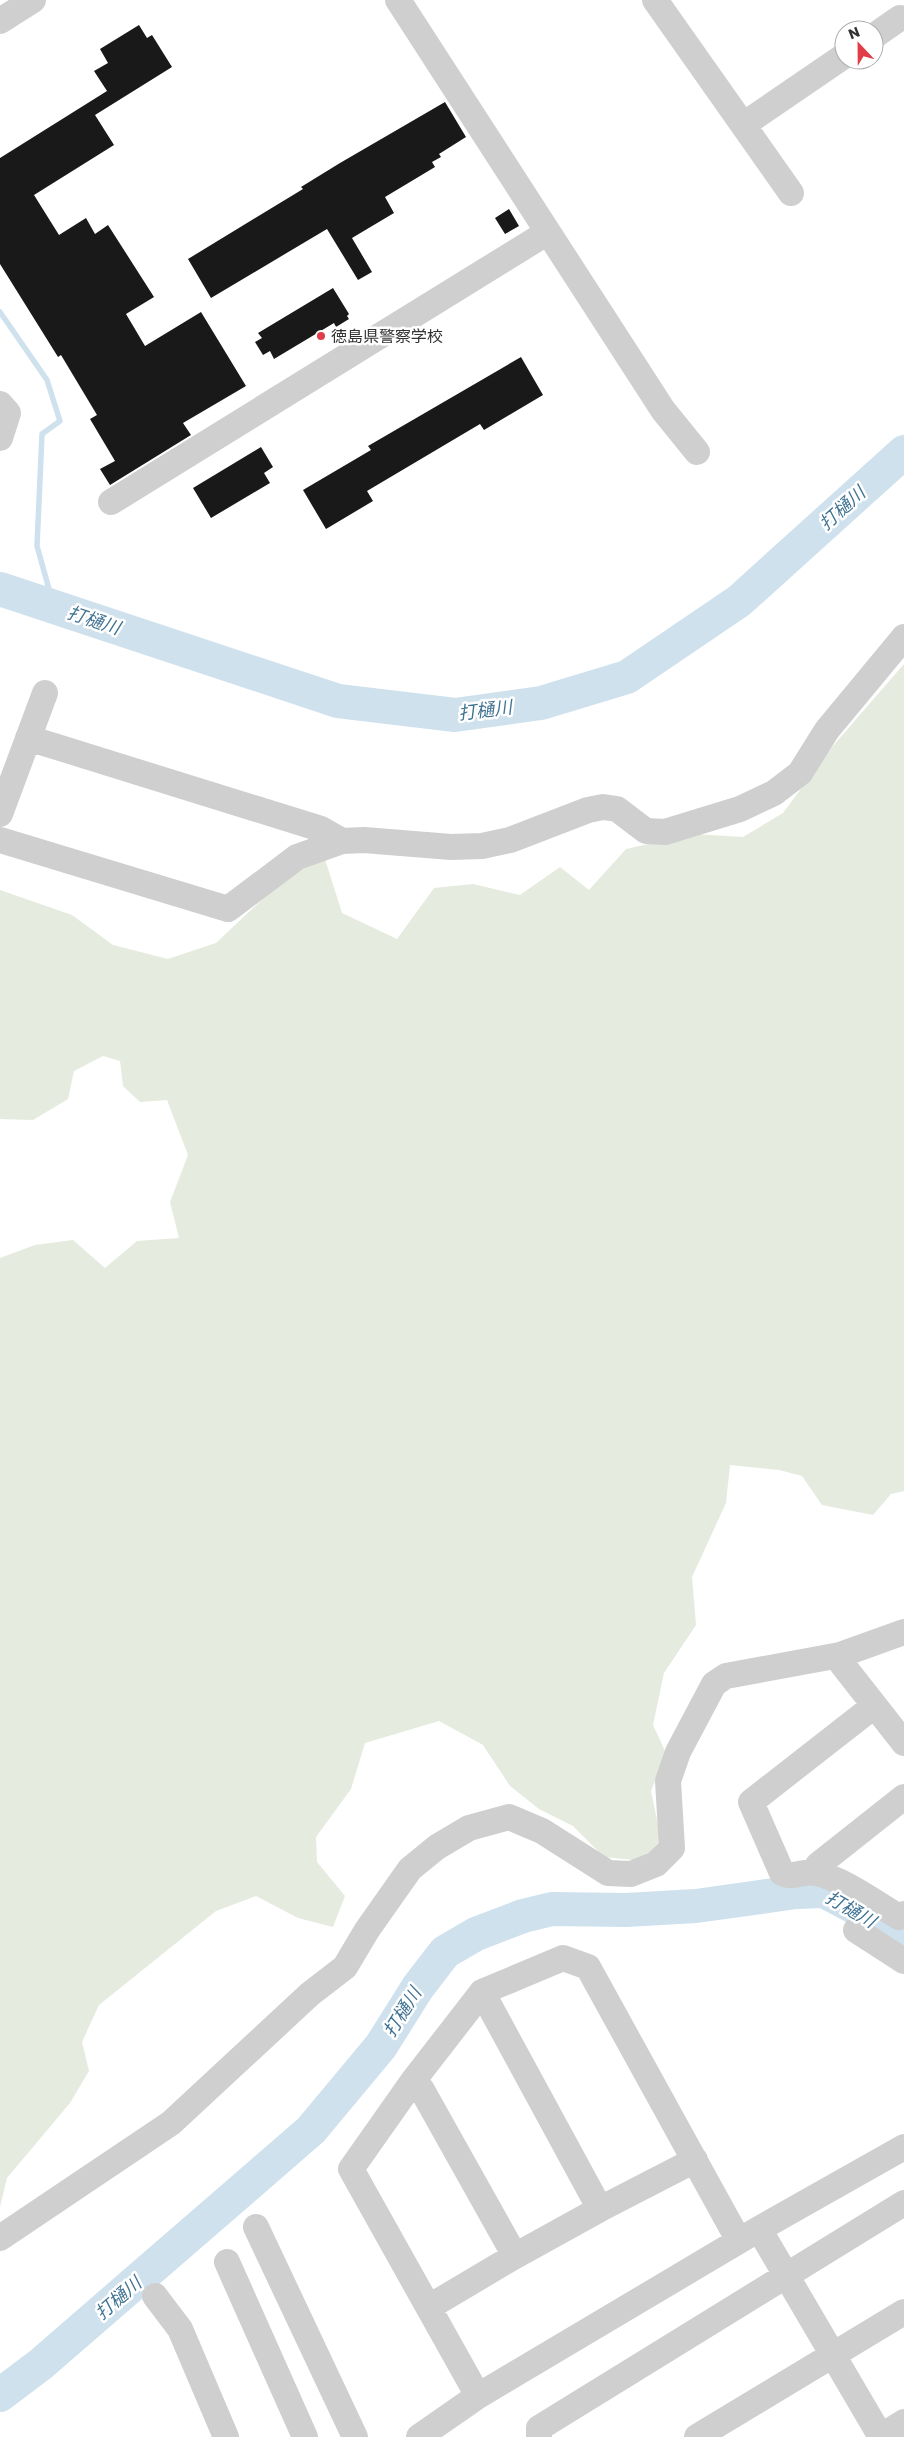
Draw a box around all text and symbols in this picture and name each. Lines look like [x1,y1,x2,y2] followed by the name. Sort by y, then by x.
[834,20,884,70] north arrow
[846,22,863,44] text: N
[331,325,443,348] place label: 徳島県警察学校
[315,330,327,342] marker: 徳島県警察学校
[814,479,872,535] water label: 打樋川
[64,600,125,641] water label: 打樋川
[457,694,515,726] water label: 打樋川
[821,1885,882,1934] water label: 打樋川
[377,1981,428,2042] water label: 打樋川
[89,2270,148,2325] water label: 打樋川

